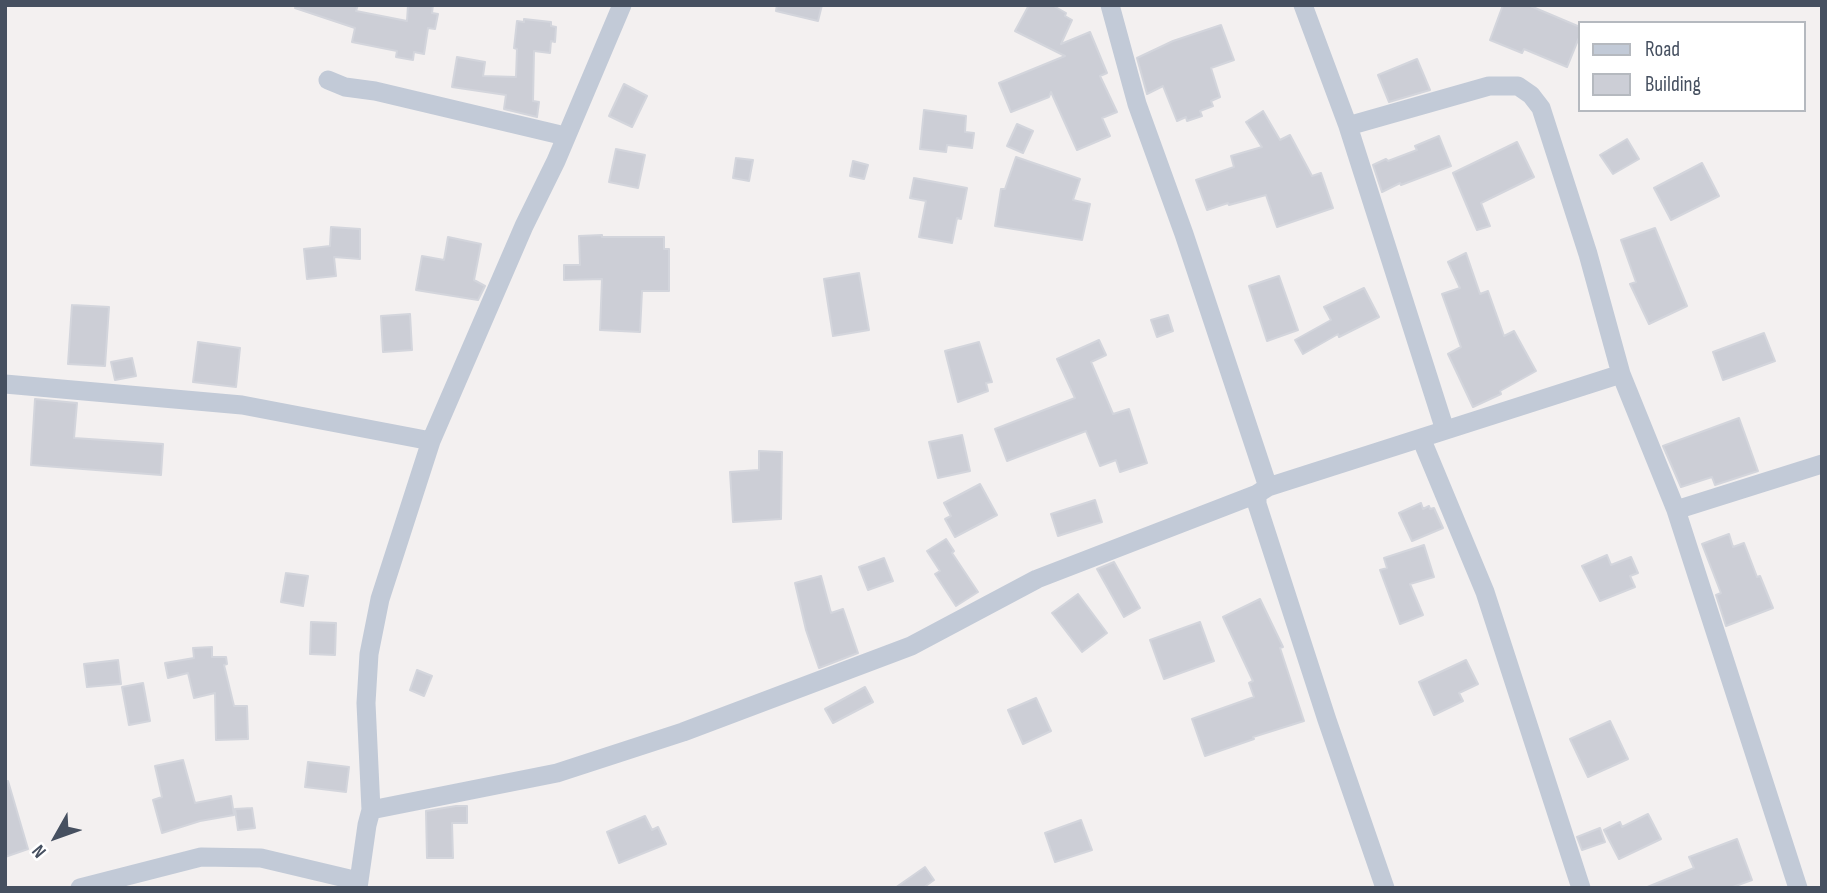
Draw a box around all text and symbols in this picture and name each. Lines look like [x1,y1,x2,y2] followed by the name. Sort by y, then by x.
[1578,21,1806,112] legend
[1645,37,1680,62] text: Road
[1645,72,1701,97] text: Building
[21,802,91,872] north arrow
[27,840,52,862] text: N

